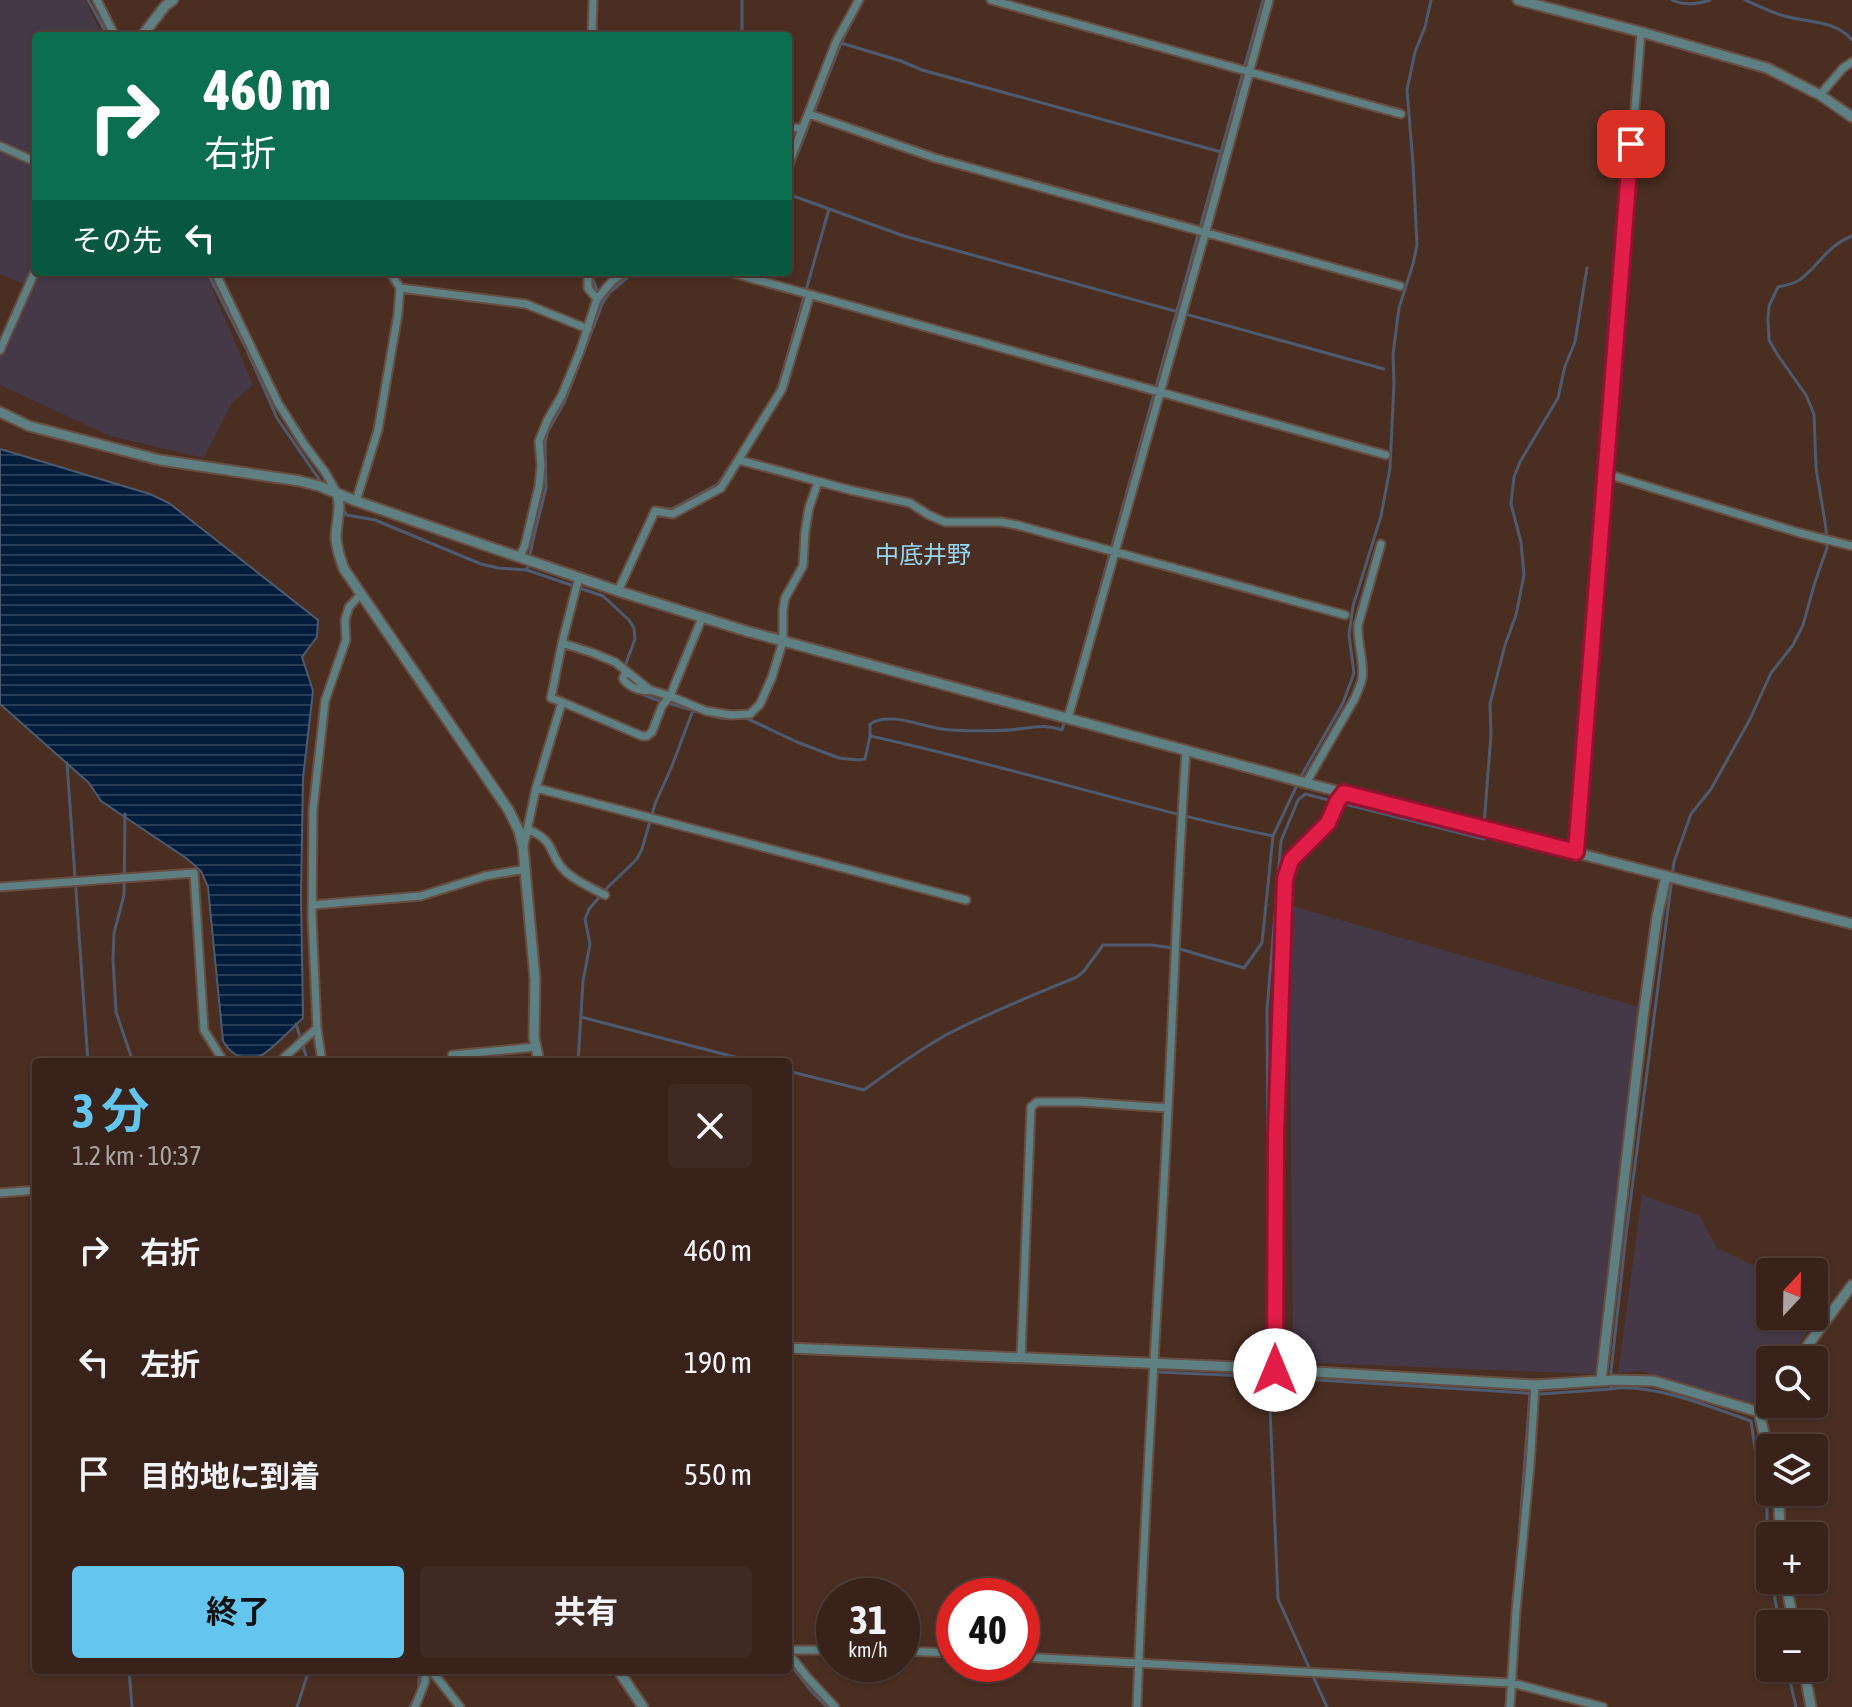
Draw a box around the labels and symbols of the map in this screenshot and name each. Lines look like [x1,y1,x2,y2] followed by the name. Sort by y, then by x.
[1597,110,1665,178] pin
[875,541,971,568] district label: 中底井野
[1756,1258,1828,1330] north arrow
[1233,1328,1317,1412] position arrow
[936,1578,1040,1682] speed limit sign: 40

